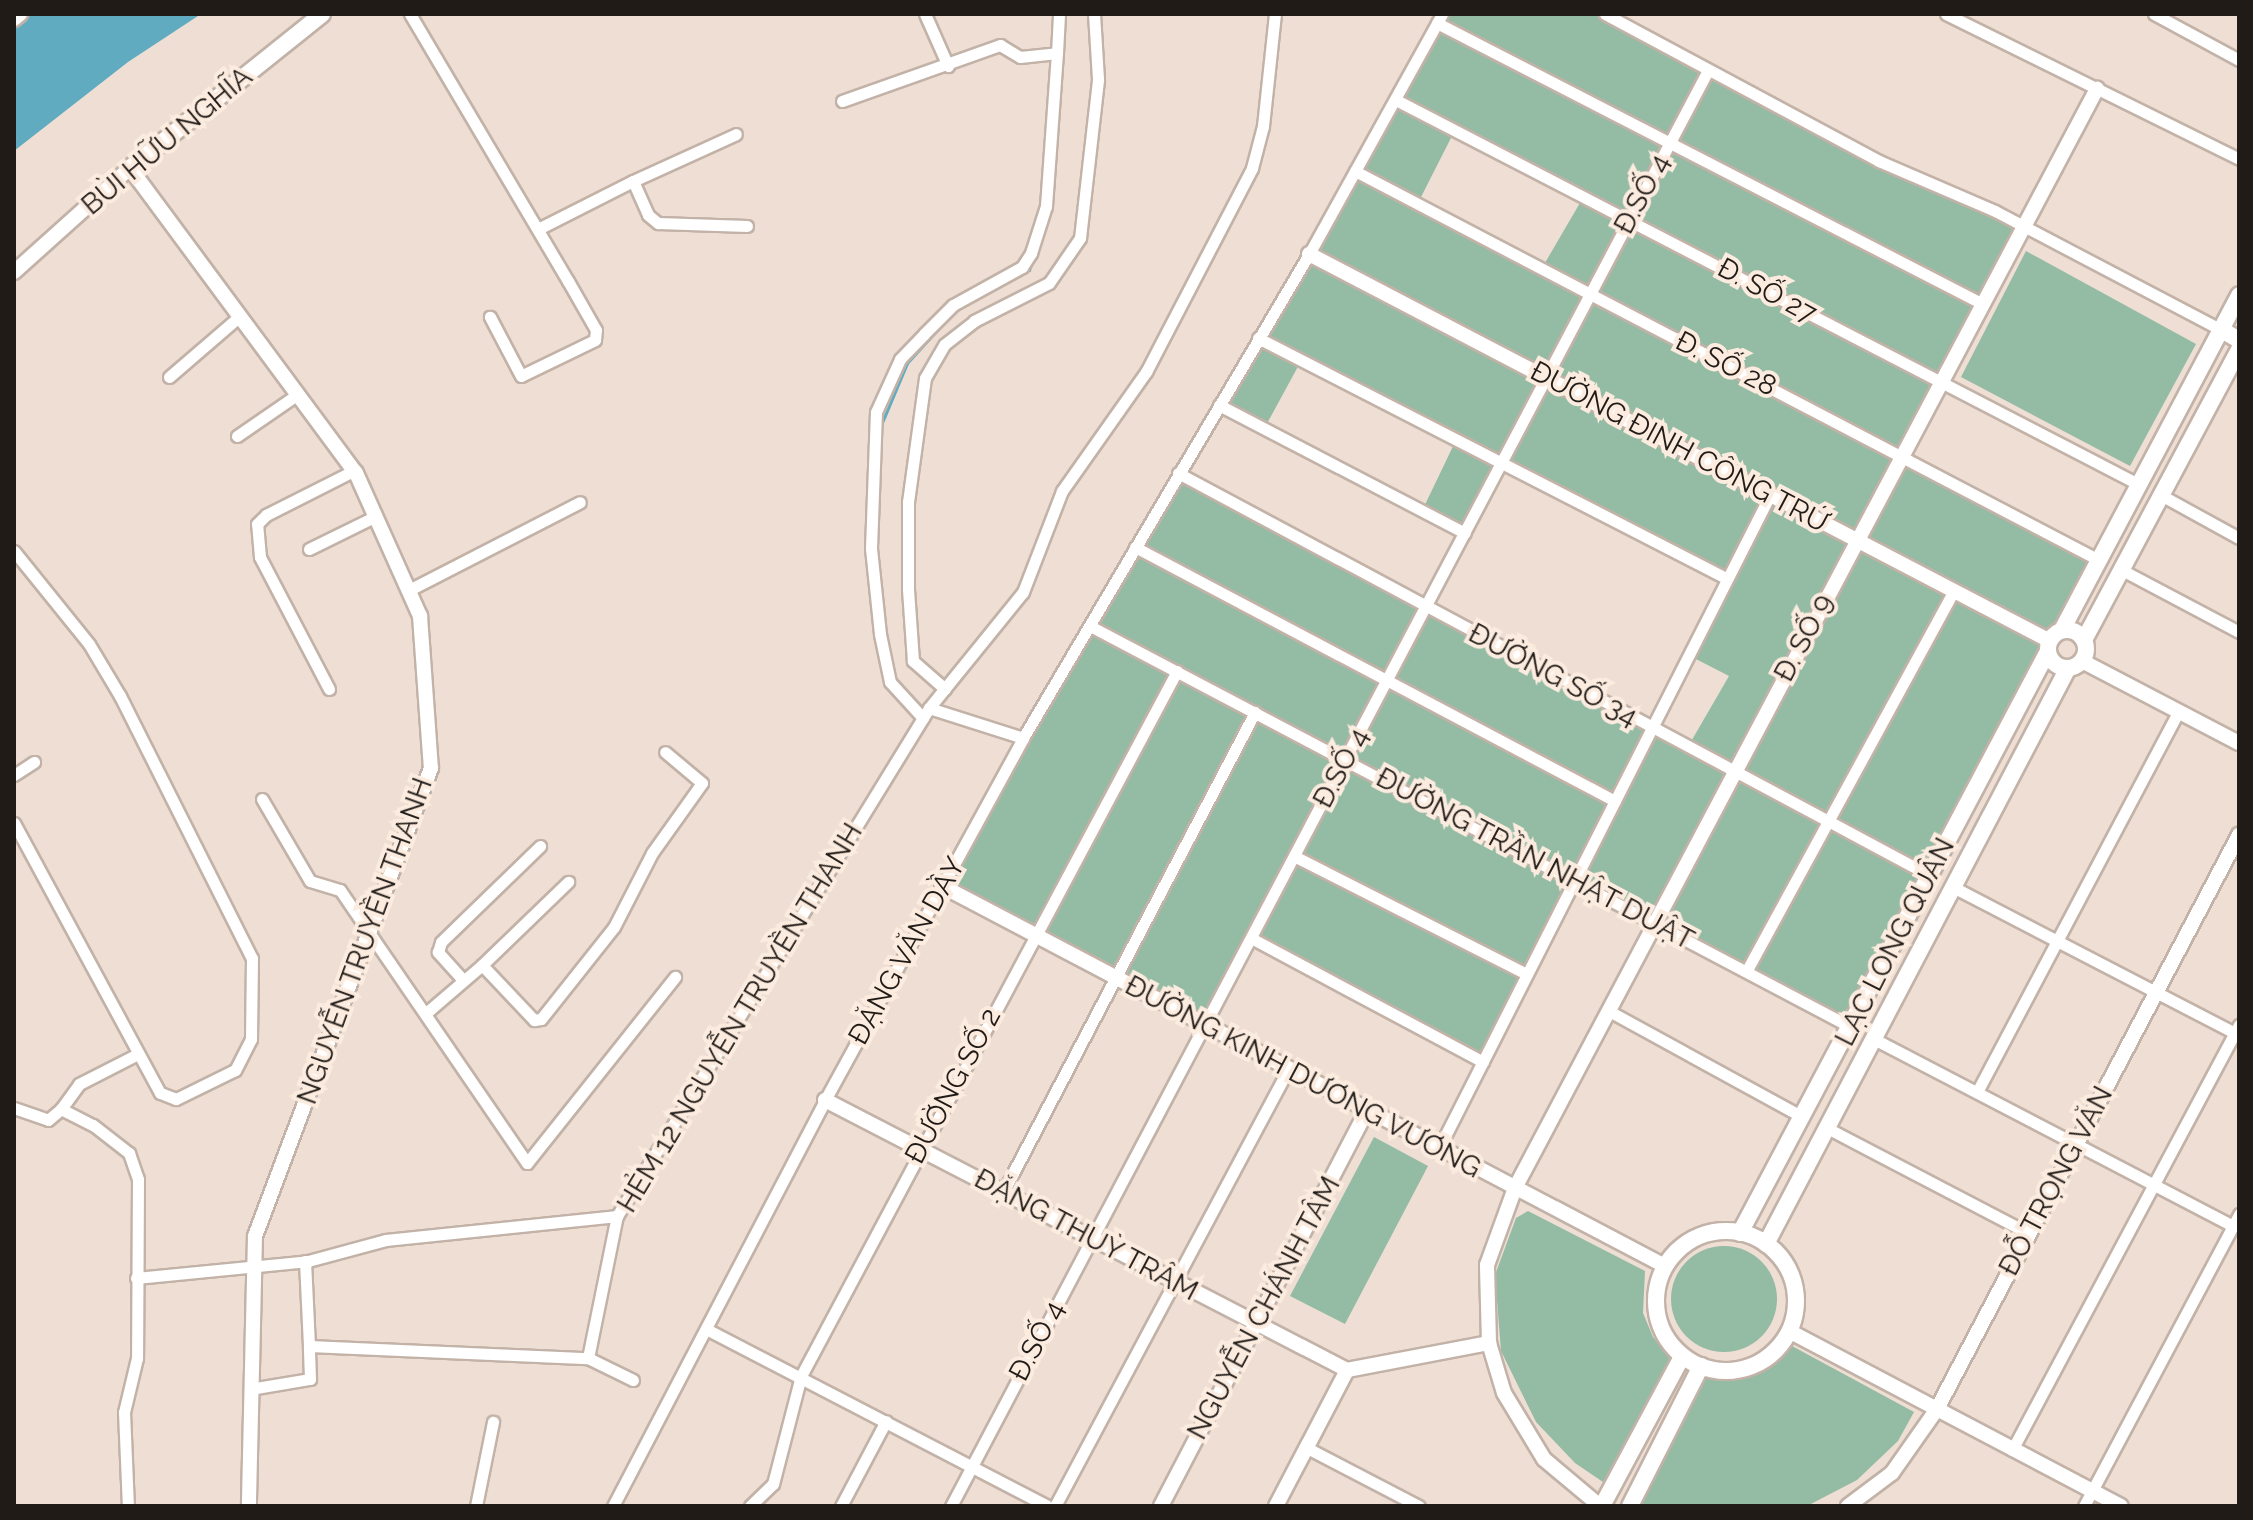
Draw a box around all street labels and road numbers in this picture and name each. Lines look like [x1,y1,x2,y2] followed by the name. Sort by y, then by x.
[75,60,259,222] street label: BÙI HỮU NGHĨA
[1607,148,1677,240] street label: Đ.SỐ 4
[1712,251,1822,331] street label: Đ. SỐ 27
[1670,324,1782,404] street label: Đ. SỐ 28
[1524,354,1834,540] street label: ĐƯỜNG ĐINH CÔNG TRỨ
[1767,589,1841,687] street label: Đ. SỐ 9
[1463,616,1643,734] street label: ĐƯỜNG SỐ 34
[1306,722,1376,814] street label: Đ.SỐ 4
[1370,760,1700,958] street label: ĐƯỜNG TRẦN NHẬT DUẬT
[290,773,440,1109] street label: NGUYỄN TRUYỀN THANH
[610,817,870,1219] street label: HẺM 12 NGUYỄN TRUYỀN THANH
[1828,832,1962,1052] street label: LẠC LONG QUÂN
[841,851,973,1051] street label: ĐẶNG VĂN DẦY
[1119,968,1487,1186] street label: ĐƯỜNG KINH DƯƠNG VƯƠNG
[898,1003,1008,1169] street label: ĐƯỜNG SỐ 2
[1992,1080,2120,1282] street label: ĐỖ TRỌNG VĂN
[967,1161,1205,1309] street label: ĐẶNG THUỲ TRÂM
[1180,1170,1348,1446] street label: NGUYỄN CHÁNH TÂM
[1002,1295,1072,1387] street label: Đ.SỐ 4

